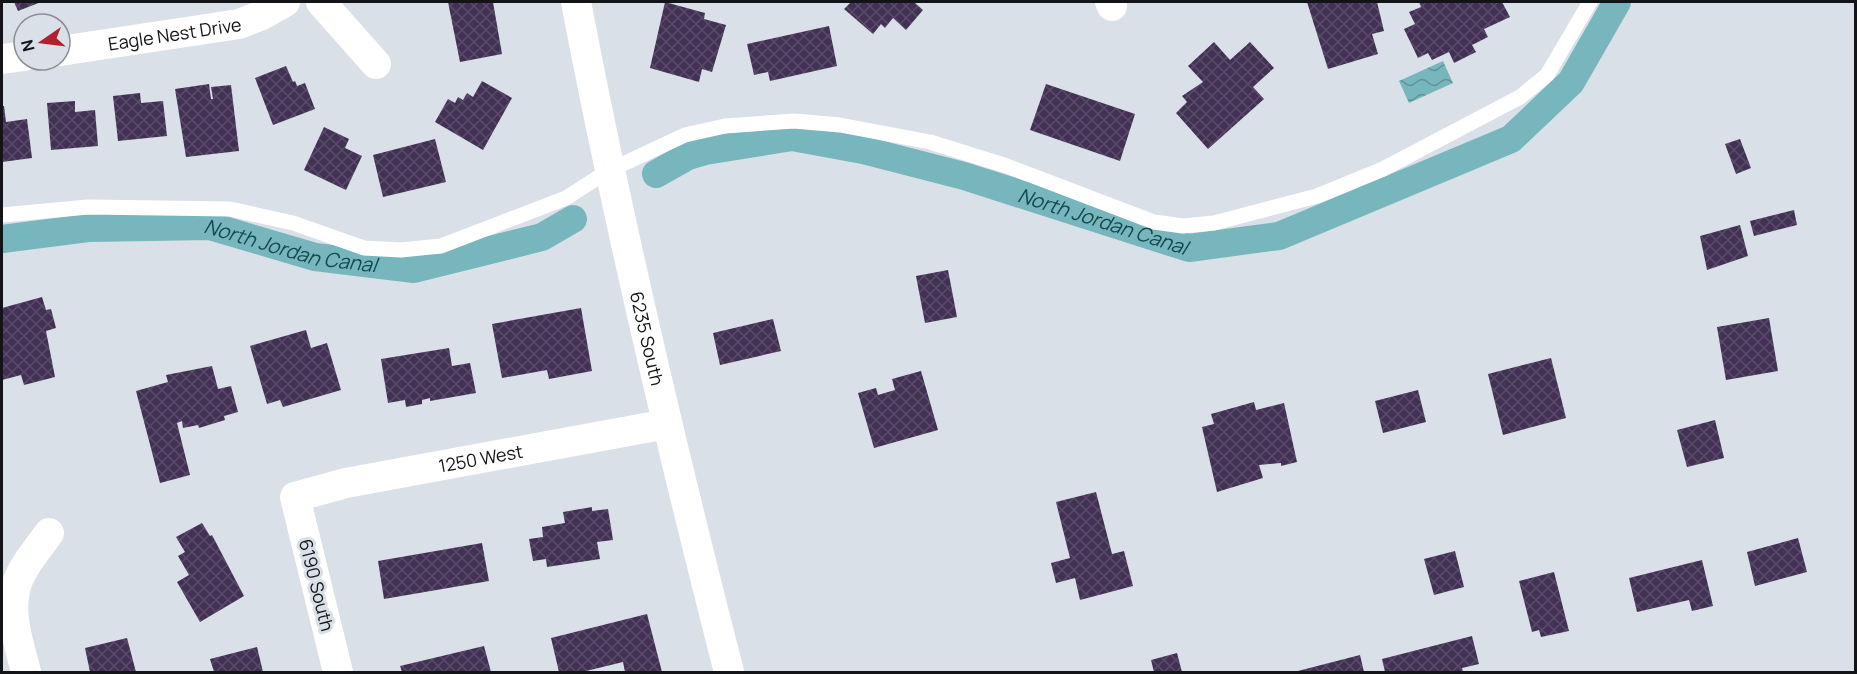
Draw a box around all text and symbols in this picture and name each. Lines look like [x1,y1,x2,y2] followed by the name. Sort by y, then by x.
[12,12,72,72] north arrow
[106,12,243,56] street label: Eagle Nest Drive
[15,37,40,54] text: N
[1015,181,1194,261] water label: North Jordan Canal
[201,212,381,278] water label: North Jordan Canal
[625,289,670,388] street label: 6235 South
[437,439,525,478] street label: 1250 West
[294,536,340,634] street label: 6190 South

